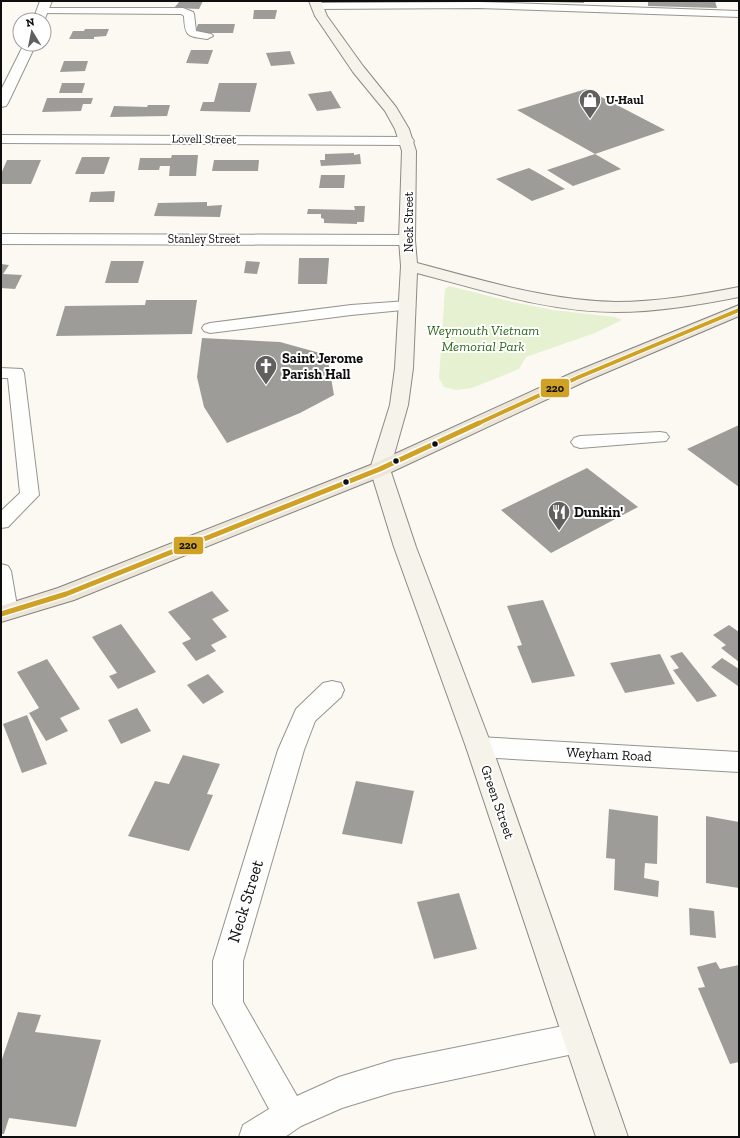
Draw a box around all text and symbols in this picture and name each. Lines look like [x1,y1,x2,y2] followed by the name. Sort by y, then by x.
[12,12,52,52] north arrow
[25,15,36,30] text: N
[577,87,603,120] shop icon: U-Haul
[606,93,644,107] place label: U-Haul
[171,131,237,147] street label: Lovell Street
[402,191,416,252] street label: Neck Street
[168,232,241,246] street label: Stanley Street
[427,322,539,355] park label: Weymouth Vietnam Memorial Park
[282,350,363,383] place label: Saint Jerome Parish Hall
[253,353,279,386] church icon: Saint Jerome Parish Hall
[540,378,570,398] line badge: 220
[546,382,564,395] text: 220
[430,439,440,449] unlabelled marker
[391,456,401,466] unlabelled marker
[341,477,351,487] unlabelled marker
[546,499,572,532] restaurant icon: Dunkin'
[574,504,623,521] place label: Dunkin'
[173,536,204,555] line badge: 220
[179,539,197,552] text: 220
[566,744,653,765] street label: Weyham Road
[477,763,518,842] street label: Green Street
[223,857,267,945] street label: Neck Street

